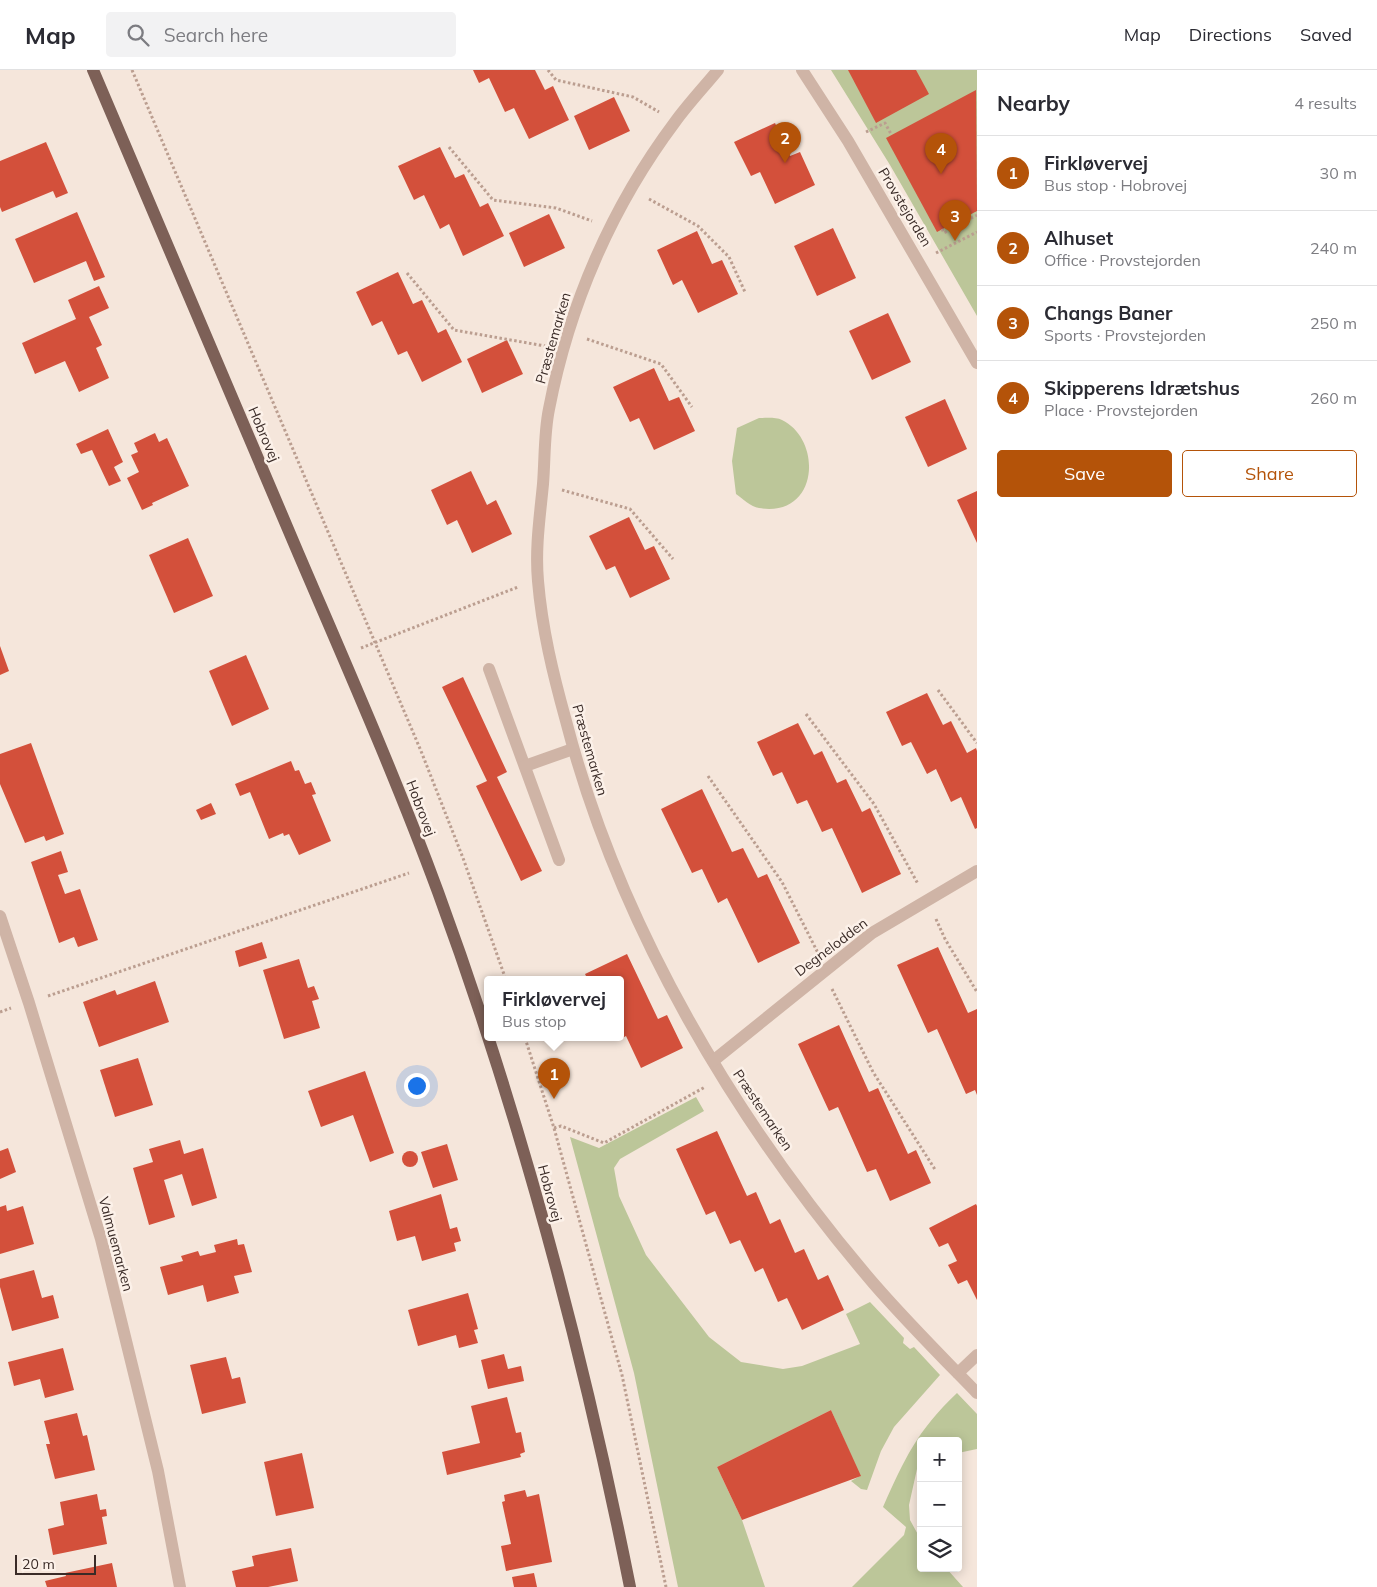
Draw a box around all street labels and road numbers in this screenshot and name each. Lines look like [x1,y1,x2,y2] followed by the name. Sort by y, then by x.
[874,164,936,250] street label: Provstejorden
[531,290,575,386] street label: Præstemarken
[244,404,284,464] street label: Hobrovej
[568,702,612,798] street label: Præstemarken
[402,778,440,838] street label: Hobrovej
[791,914,871,980] street label: Degnelodden
[729,1066,797,1154] street label: Præstemarken
[534,1163,566,1223] street label: Hobrovej
[95,1195,137,1293] street label: Valmuemarken

